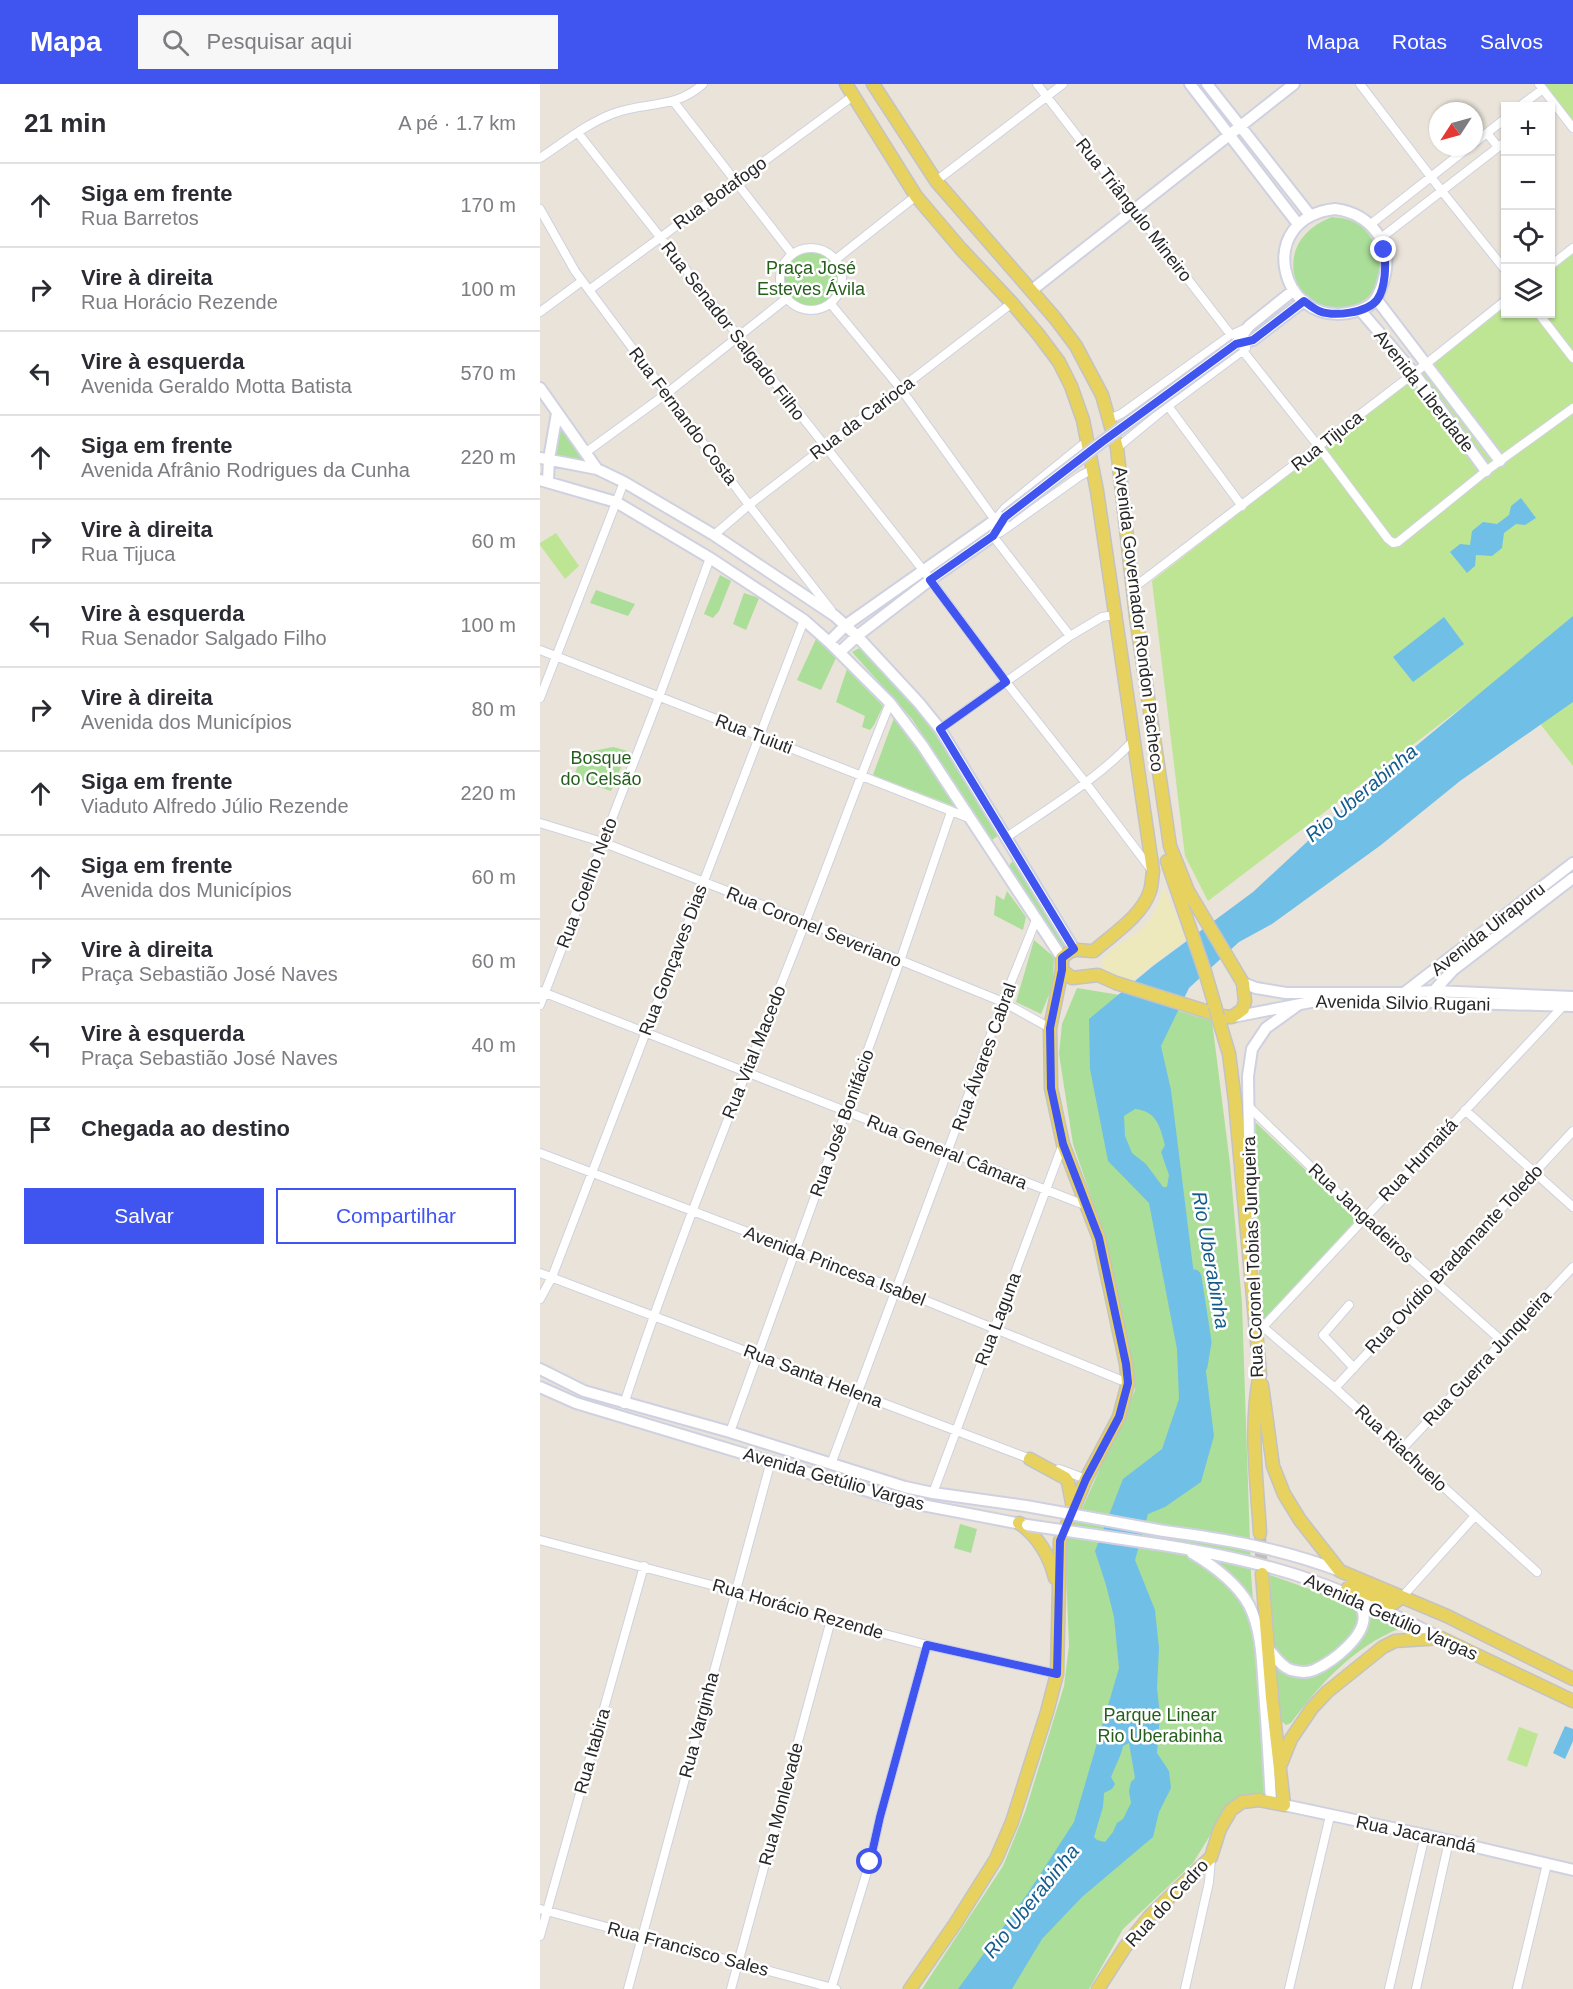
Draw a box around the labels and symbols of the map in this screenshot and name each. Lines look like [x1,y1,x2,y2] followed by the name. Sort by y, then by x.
[1429,102,1483,156] north arrow
[1072,134,1196,286] street label: Rua Triângulo Mineiro
[670,153,770,233] street label: Rua Botafogo
[1370,236,1396,262] route end
[657,238,809,424] street label: Rua Senador Salgado Filho
[757,258,866,299] park label: Praça José Esteves Ávila
[1370,326,1478,456] street label: Avenida Liberdade
[625,343,742,490] street label: Rua Fernando Costa
[806,372,919,464] street label: Rua da Carioca
[1287,406,1367,475] street label: Rua Tijuca
[1110,465,1168,773] street label: Avenida Governador Rondon Pacheco
[713,710,795,758] street label: Rua Tuiuti
[1301,740,1421,846] water label: Rio Uberabinha
[560,748,642,789] park label: Bosque do Celsão
[553,815,621,951] street label: Rua Coelho Neto
[1427,878,1549,980] street label: Avenida Uirapuru
[635,882,711,1038] street label: Rua Gonçaves Dias
[724,883,904,971] street label: Rua Coronel Severiano
[948,980,1020,1134] street label: Rua Álvares Cabral
[718,983,790,1121] street label: Rua Vital Macedo
[1315,991,1491,1015] street label: Avenida Silvio Rugani
[806,1047,878,1199] street label: Rua José Bonifácio
[864,1111,1031,1194] street label: Rua General Câmara
[1375,1114,1462,1205] street label: Rua Humaitá
[1239,1135,1267,1378] street label: Rua Coronel Tobias Junqueira
[1304,1159,1418,1267] street label: Rua Jangadeiros
[1361,1160,1547,1358] street label: Rua Ovídio Bradamante Toledo
[1188,1190,1234,1330] water label: Rio Uberabinha
[741,1222,929,1310] street label: Avenida Princesa Isabel
[971,1269,1025,1368] street label: Rua Laguna
[1419,1285,1556,1430] street label: Rua Guerra Junqueira
[741,1340,886,1412] street label: Rua Santa Helena
[1351,1400,1451,1496] street label: Rua Riachuelo
[741,1444,927,1514] street label: Avenida Getúlio Vargas
[1301,1570,1481,1664] street label: Avenida Getúlio Vargas
[710,1575,886,1643] street label: Rua Horácio Rezende
[675,1669,723,1780] street label: Rua Varginha
[570,1705,614,1796] street label: Rua Itabira
[1097,1705,1224,1746] park label: Parque Linear Rio Uberabinha
[755,1741,807,1867] street label: Rua Monlevade
[1354,1812,1479,1857] street label: Rua Jacarandá
[979,1840,1083,1962] water label: Rio Uberabinha
[856,1848,882,1874] route start
[1121,1855,1213,1951] street label: Rua do Cedro
[605,1918,771,1980] street label: Rua Francisco Sales

